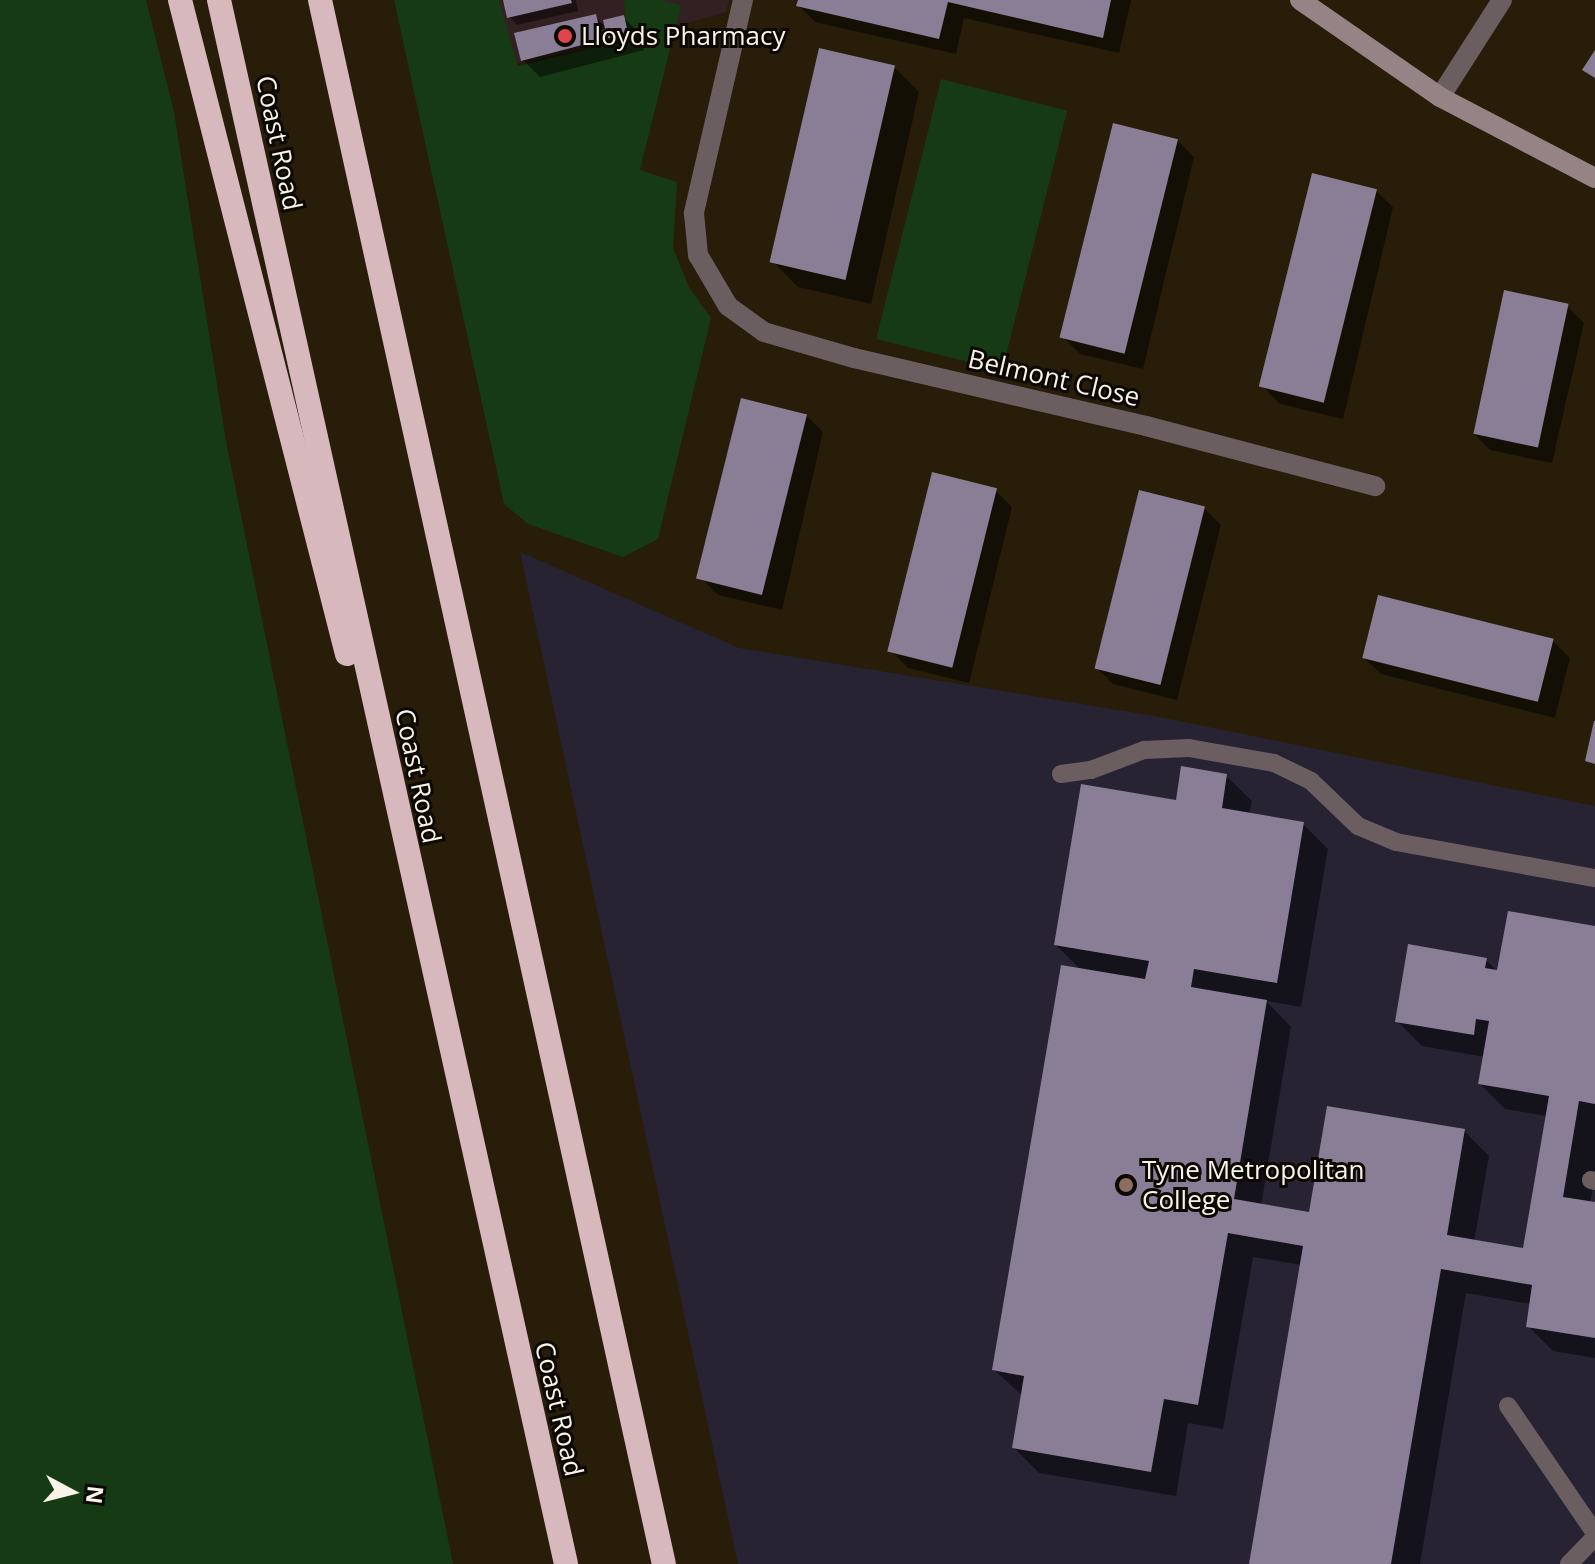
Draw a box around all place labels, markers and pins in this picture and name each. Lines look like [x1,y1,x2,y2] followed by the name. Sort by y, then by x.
[581,20,786,52] place label: Lloyds Pharmacy
[556,27,574,45] marker: Lloyds Pharmacy
[1142,1154,1364,1216] place label: Tyne Metropolitan College
[1117,1176,1135,1194] marker: Tyne Metropolitan College

